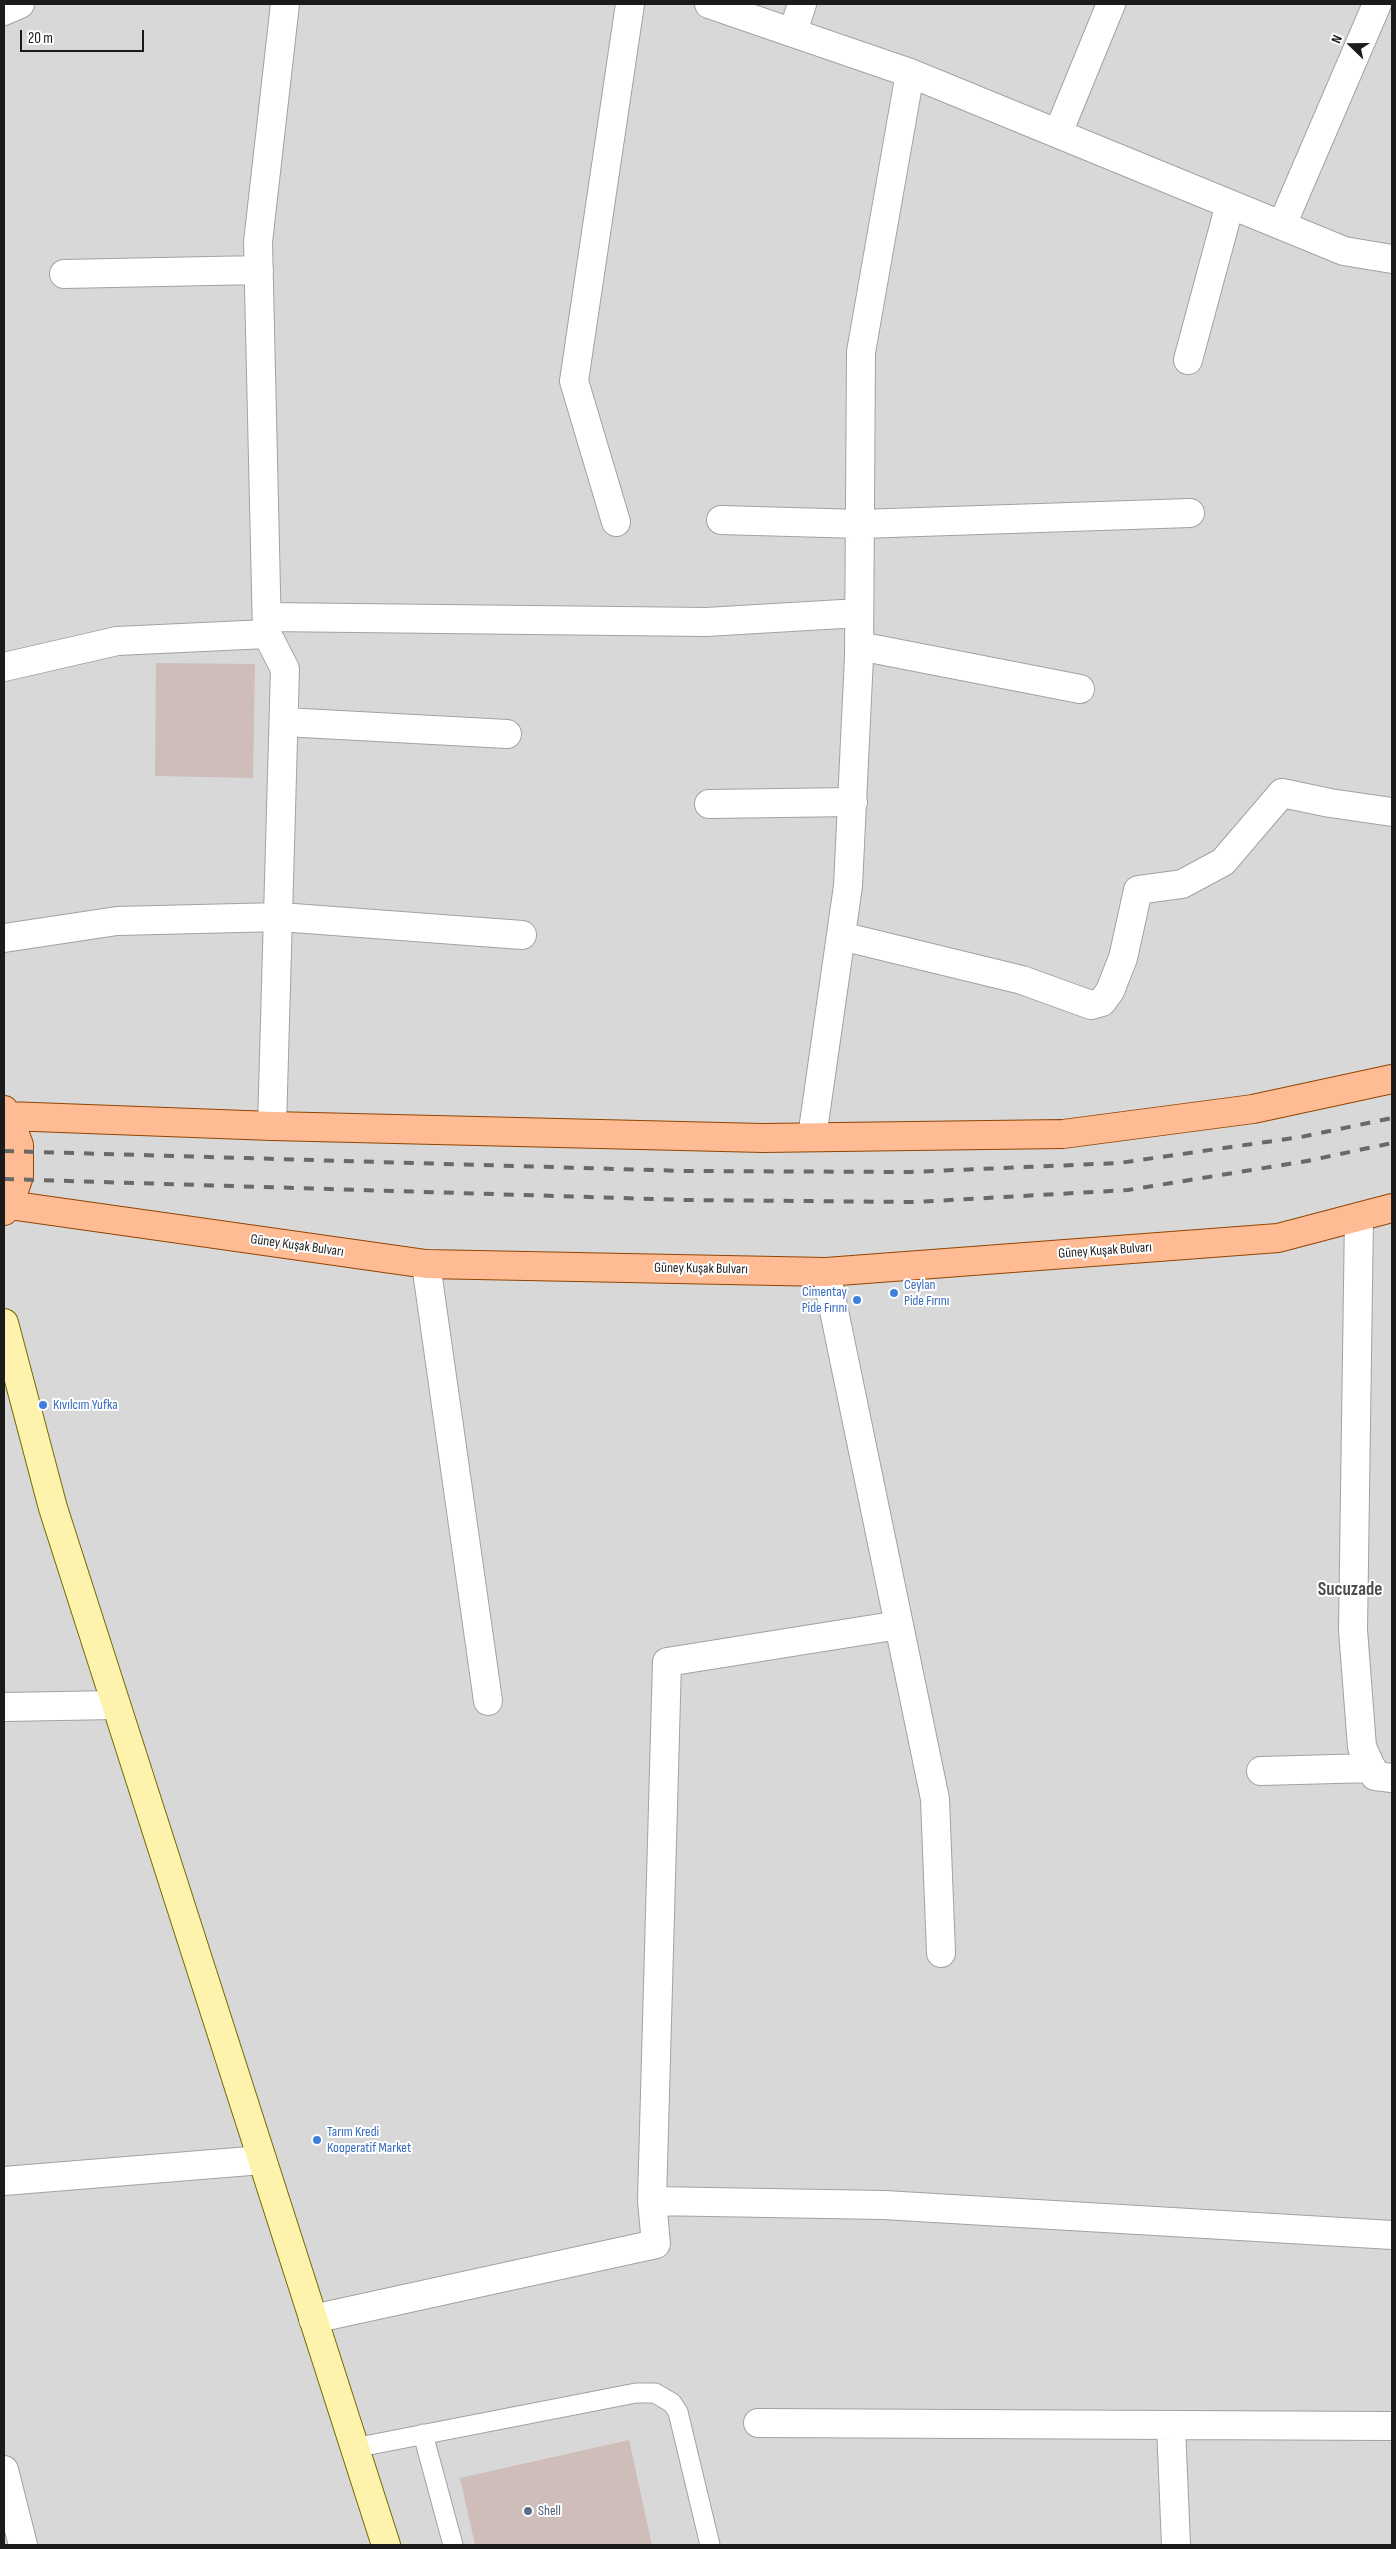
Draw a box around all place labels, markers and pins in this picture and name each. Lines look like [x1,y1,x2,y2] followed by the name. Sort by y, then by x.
[904,1277,949,1310] place label: Ceylan Pide Fırını
[802,1284,847,1316] place label: Cimentay Pide Fırını
[888,1287,900,1299] marker: Ceylan Pide Fırını
[851,1294,863,1306] marker: Cimentay Pide Fırını
[53,1397,118,1413] place label: Kıvılcım Yufka
[37,1399,49,1411] marker: Kıvılcım Yufka
[327,2124,411,2156] place label: Tarım Kredi Kooperatif Market
[311,2134,323,2146] marker: Tarım Kredi Kooperatif Market
[538,2503,561,2519] place label: Shell
[522,2505,534,2517] marker: Shell

